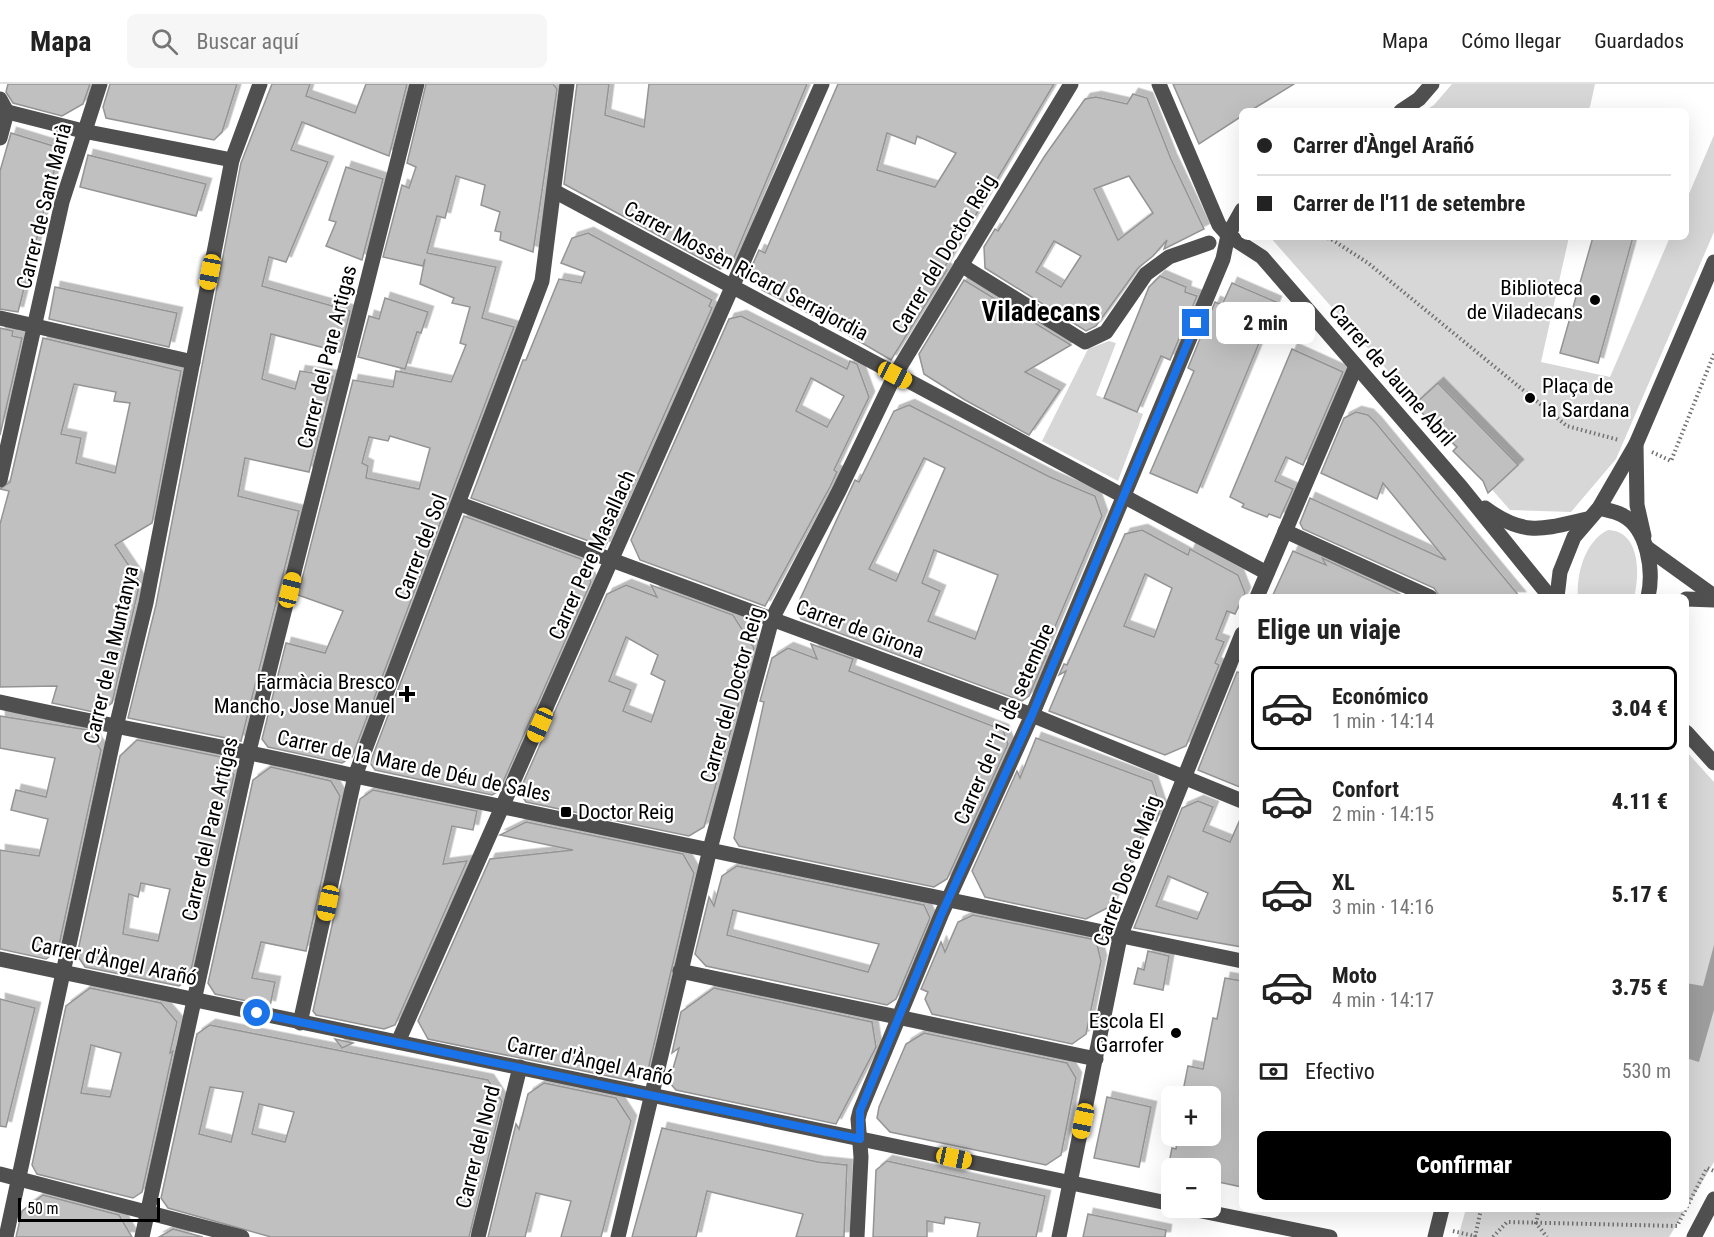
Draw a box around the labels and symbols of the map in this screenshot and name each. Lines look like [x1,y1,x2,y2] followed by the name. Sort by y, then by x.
[12,121,76,291] street label: Carrer de Sant Marià
[887,170,1001,338] street label: Carrer del Doctor Reig
[620,196,872,346] street label: Carrer Mossèn Ricard Serrajordia
[198,253,222,291] car
[293,263,361,451] street label: Carrer del Pare Artigas
[1467,276,1583,324] place label: Biblioteca de Viladecans
[1588,293,1602,307] marker: Biblioteca de Viladecans
[982,296,1100,328] district label: Viladecans
[1324,299,1460,451] street label: Carrer de Jaume Abril
[1217,302,1316,344] callout: 2 min
[1182,309,1209,336] route end
[875,359,915,391] car
[1542,374,1630,422] place label: Plaça de la Sardana
[1523,391,1537,405] marker: Plaça de la Sardana
[544,467,640,643] street label: Carrer Pere Masallach
[390,491,452,603] street label: Carrer del Sol
[79,564,143,746] street label: Carrer de la Muntanya
[277,570,303,610] car
[793,595,927,663] street label: Carrer de Girona
[695,604,769,786] street label: Carrer del Doctor Reig
[949,620,1059,828] street label: Carrer de l'11 de setembre
[214,670,395,718] place label: Farmàcia Bresco Mancho, Jose Manuel
[400,687,414,701] marker: Farmàcia Bresco Mancho, Jose Manuel
[524,705,556,745] car
[275,725,553,807] street label: Carrer de la Mare de Déu de Sales
[177,735,243,923] street label: Carrer del Pare Artigas
[1089,792,1165,950] street label: Carrer Dos de Maig
[578,800,674,824] place label: Doctor Reig
[559,805,573,819] marker: Doctor Reig
[315,884,341,922] car
[29,932,199,990] street label: Carrer d'Àngel Arañó
[243,999,270,1026] route start
[1089,1009,1164,1057] place label: Escola El Garrofer
[1169,1026,1183,1040] marker: Escola El Garrofer
[505,1032,675,1090] street label: Carrer d'Àngel Arañó
[451,1083,505,1211] street label: Carrer del Nord
[1070,1102,1096,1140] car
[935,1145,973,1171] car
[18,1195,160,1222] scale bar

